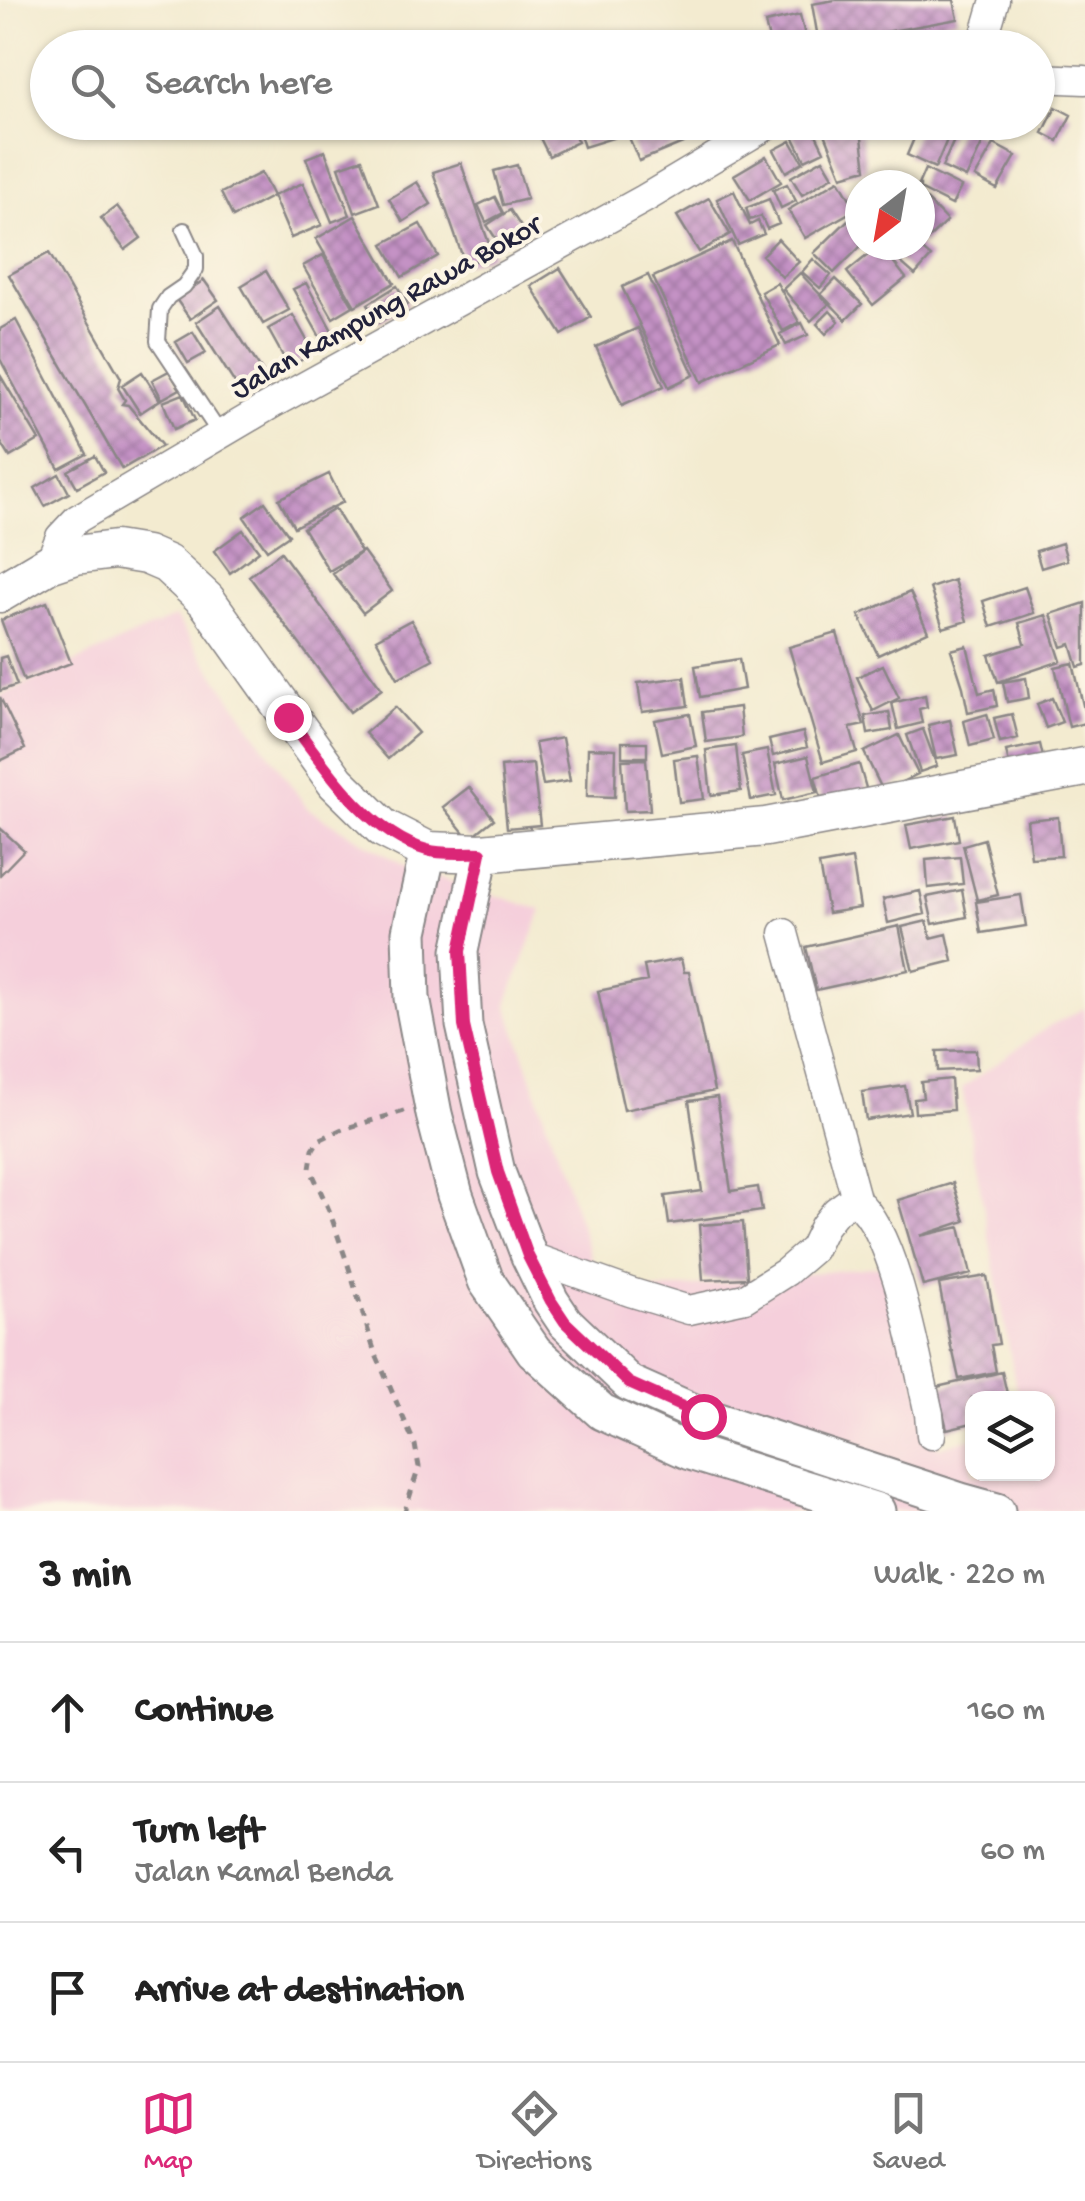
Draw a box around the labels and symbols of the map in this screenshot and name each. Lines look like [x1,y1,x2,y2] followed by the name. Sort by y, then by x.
[845,170,935,260] north arrow
[226,208,550,409] street label: Jalan Kampung Rawa Bokor
[266,695,312,741] route end
[681,1394,727,1440] route start

